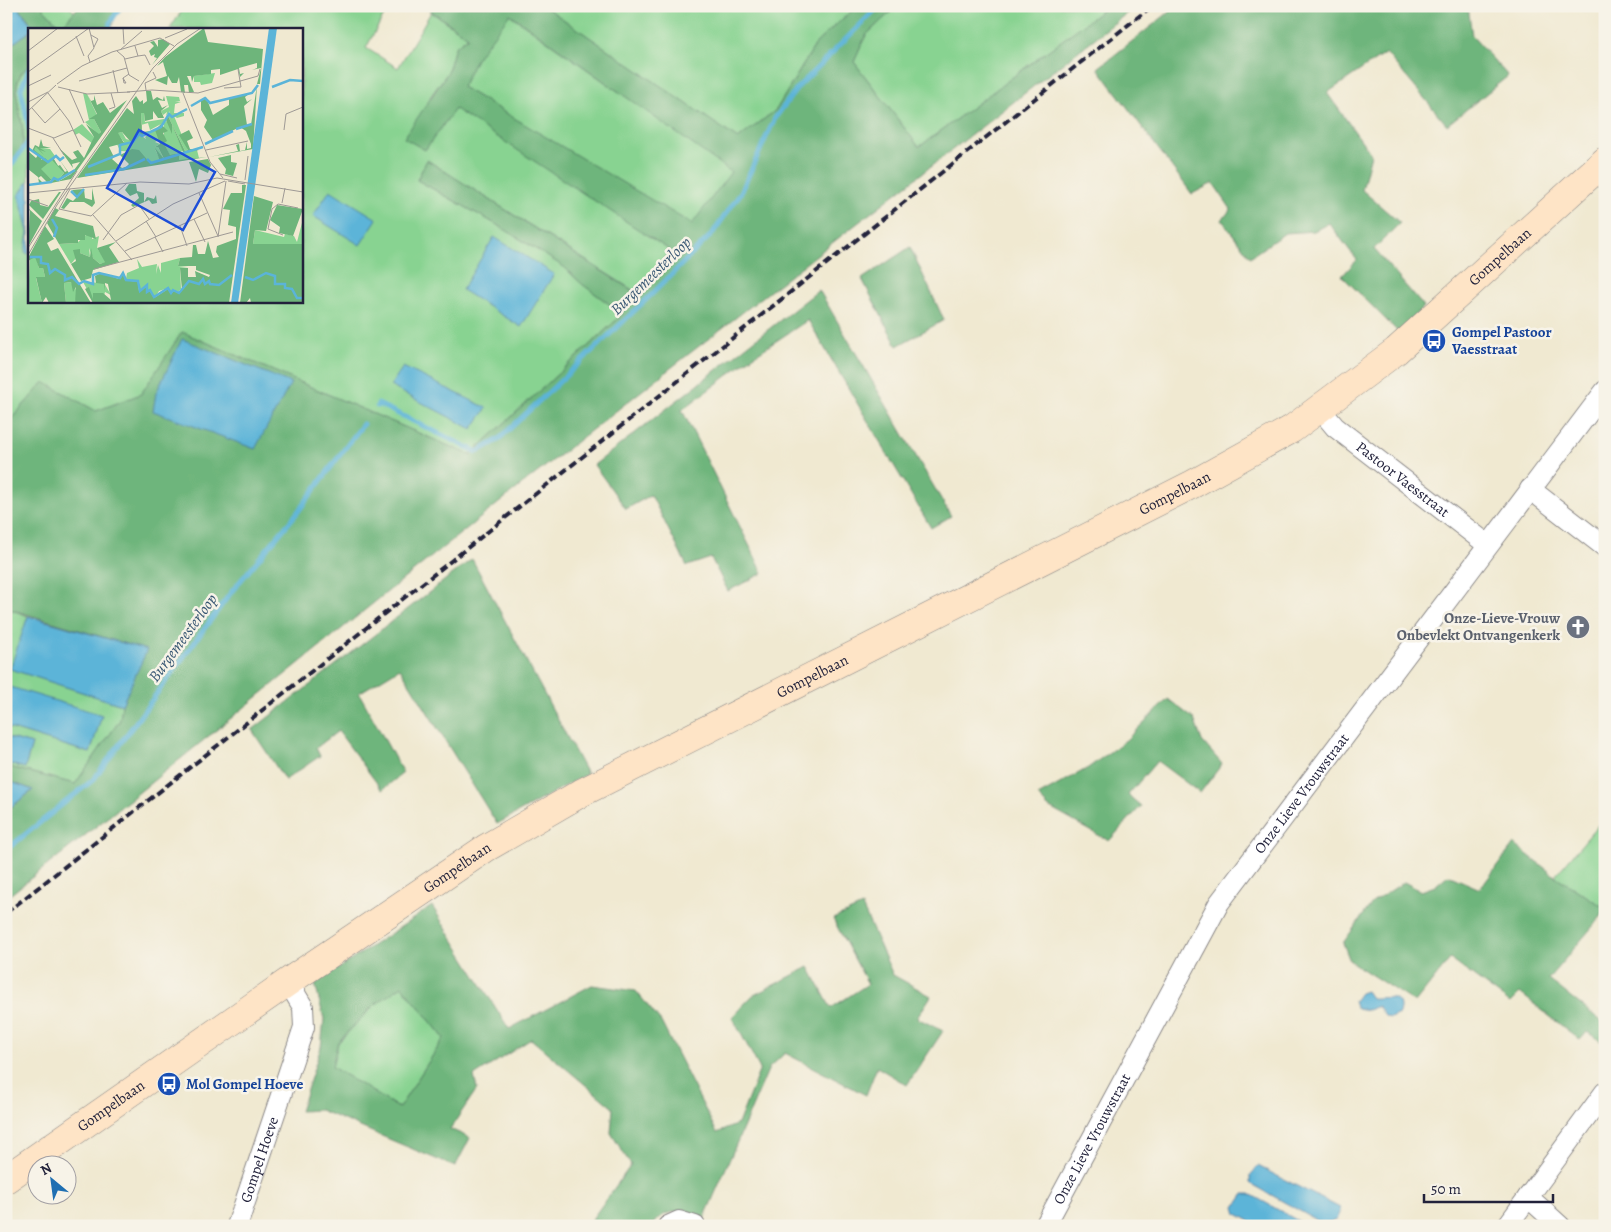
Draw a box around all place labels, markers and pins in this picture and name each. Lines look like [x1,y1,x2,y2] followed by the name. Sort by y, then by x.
[1451,322,1552,359] place label: Gompel Pastoor Vaesstraat
[1421,328,1447,354] bus stop icon: Gompel Pastoor Vaesstraat
[1397,608,1561,645] place label: Onze-Lieve-Vrouw Onbevlekt Ontvangenkerk
[1565,614,1591,640] church icon: Onze-Lieve-Vrouw Onbevlekt Ontvangenkerk
[156,1071,182,1097] bus stop icon: Mol Gompel Hoeve
[186,1074,303,1094] place label: Mol Gompel Hoeve

